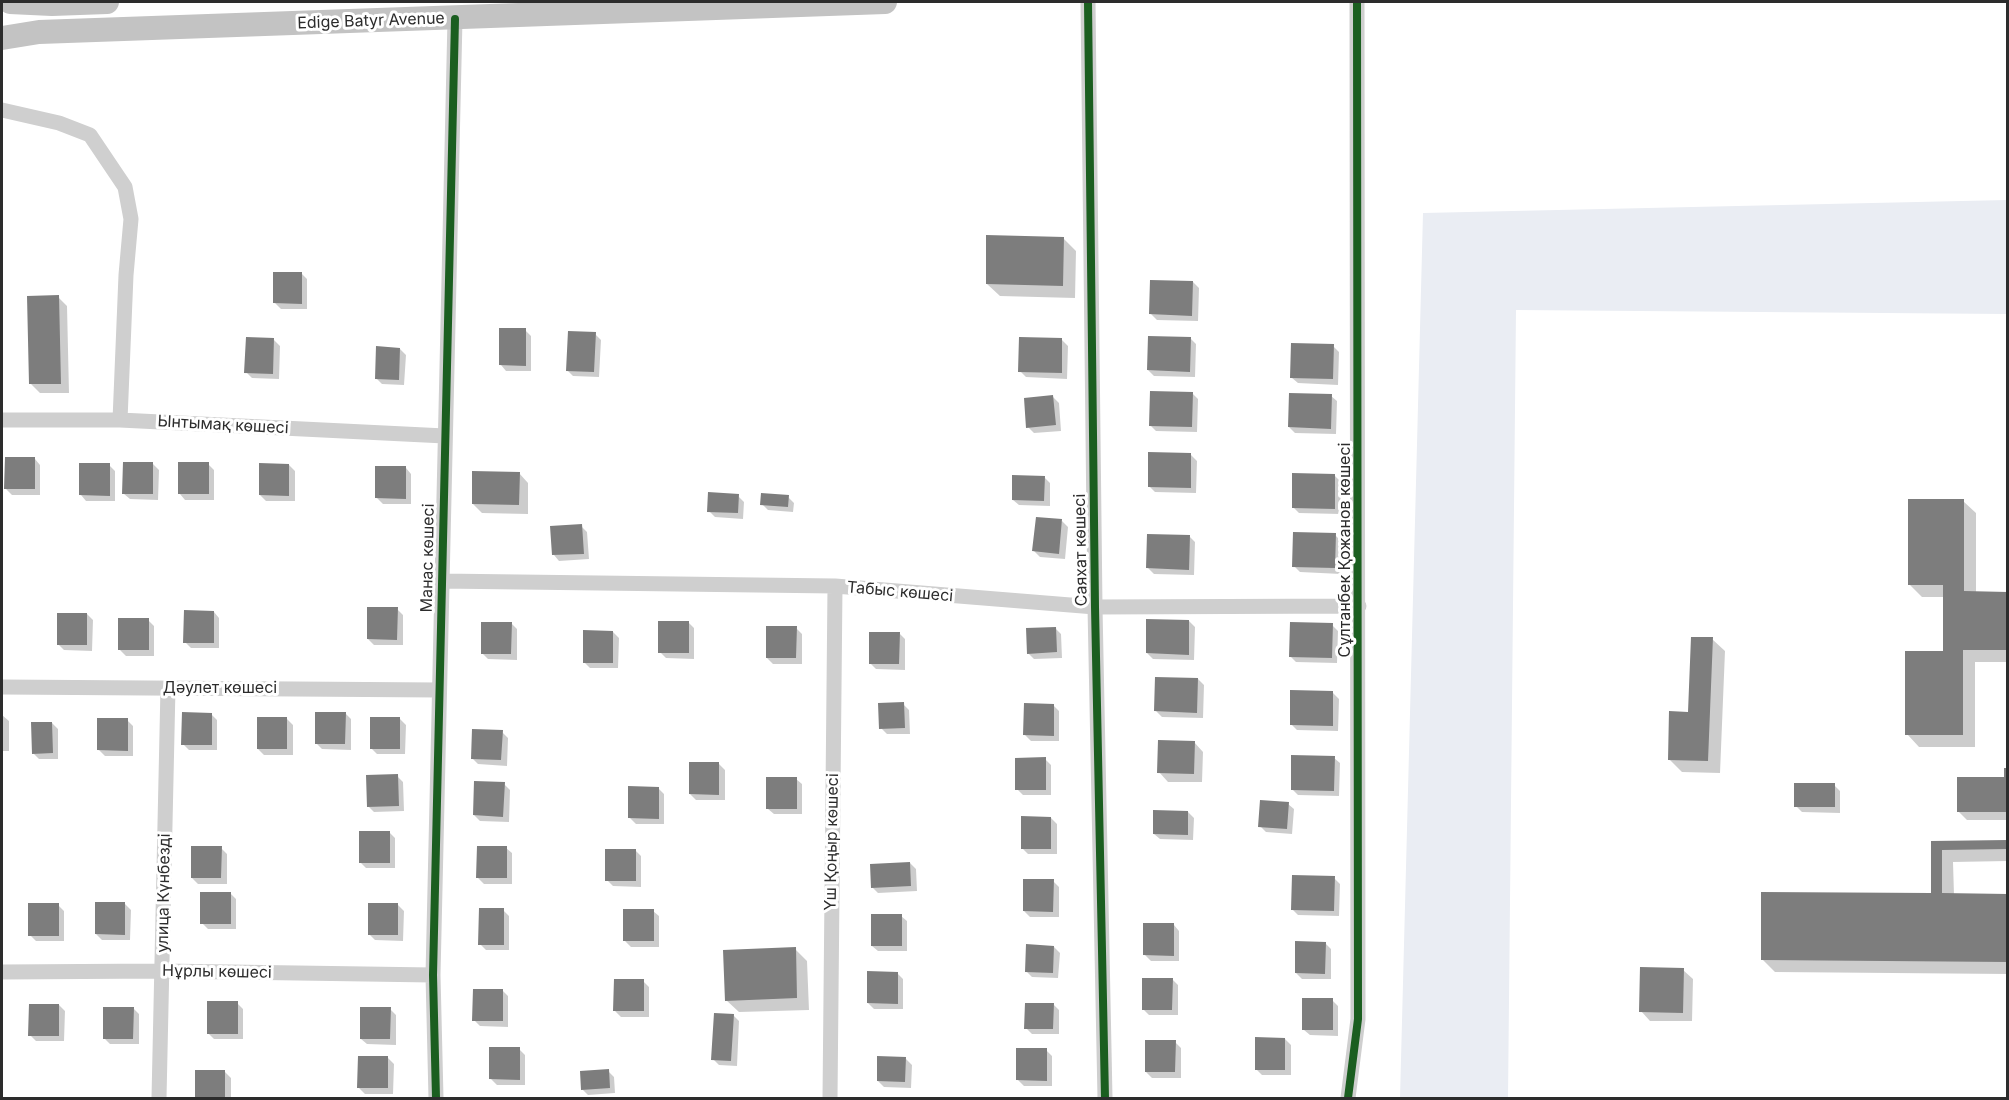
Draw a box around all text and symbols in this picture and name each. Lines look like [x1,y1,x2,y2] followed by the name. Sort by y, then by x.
[297,9,445,33] street label: Edige Batyr Avenue
[157,412,289,438] street label: Ынтымақ көшесі
[1335,443,1355,657] street label: Сұлтанбек Қожанов көшесі
[1070,494,1092,606] street label: Саяхат көшесі
[417,503,439,613] street label: Манас көшесі
[846,578,954,606] street label: Табыс көшесі
[163,678,277,698] street label: Дәулет көшесі
[821,773,843,911] street label: Үш Қоңыр көшесі
[153,833,175,953] street label: улица Күнбезді
[162,961,272,983] street label: Нұрлы көшесі

